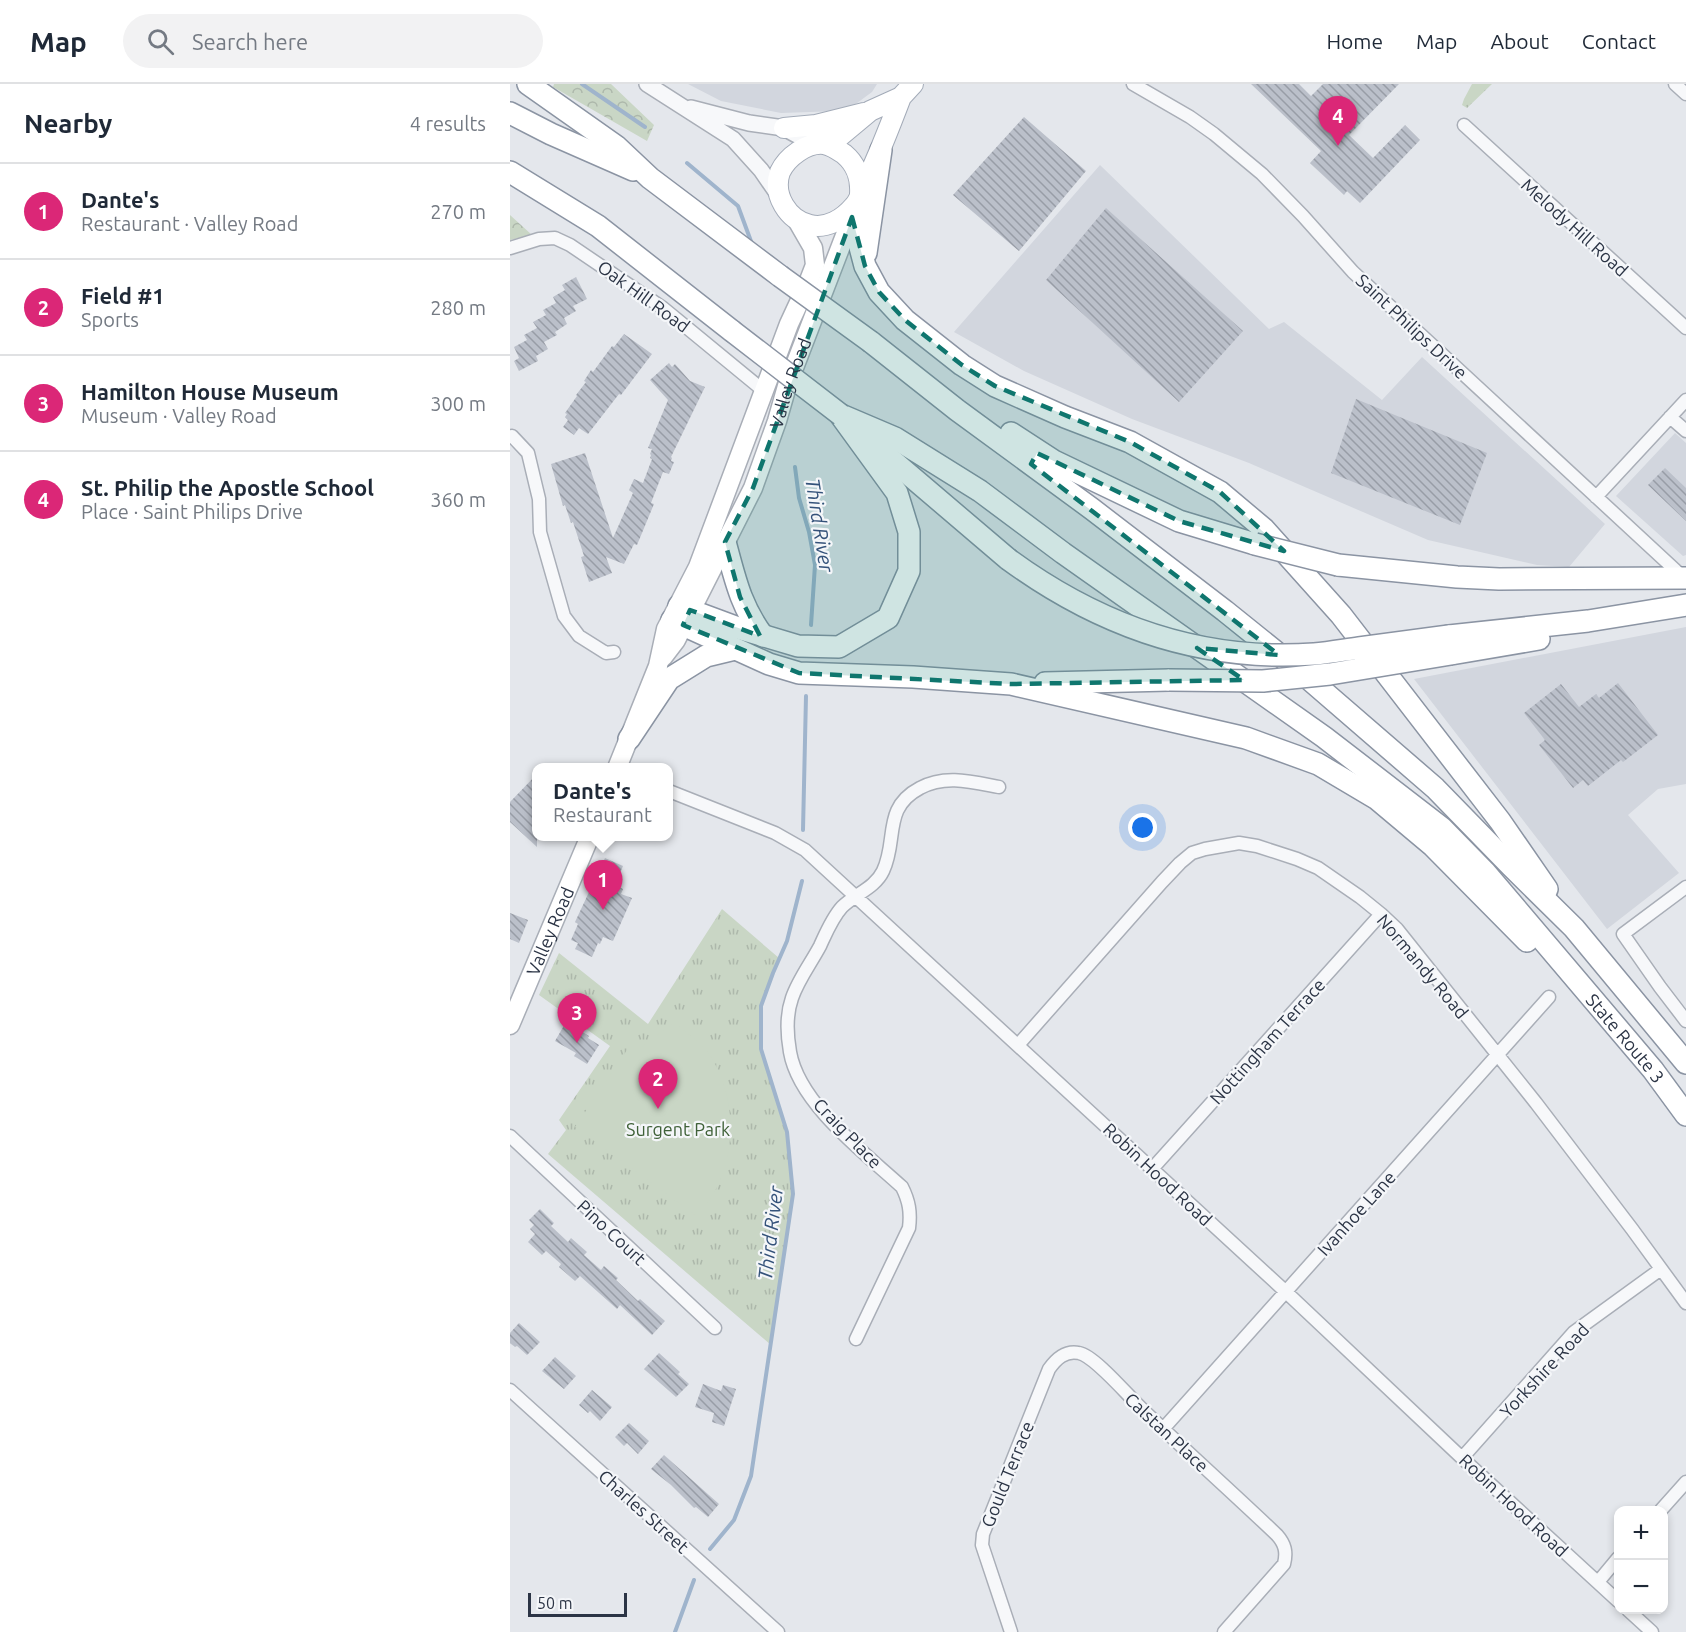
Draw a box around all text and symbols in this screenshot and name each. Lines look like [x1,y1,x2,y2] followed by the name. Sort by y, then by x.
[123,14,543,68] search box
[144,25,177,58] icon: search
[30,26,87,57] text: Map
[192,29,308,54] text: Search here
[1326,29,1383,53] text: Home
[1416,29,1457,53] text: Map
[1490,29,1549,53] text: About
[1582,29,1656,53] text: Contact
[1318,97,1358,146] pin: 4
[24,109,112,138] text: Nearby
[410,112,486,135] text: 4 results
[1518,174,1632,280] street label: Melody Hill Road
[81,187,159,212] text: Dante's
[38,200,49,223] text: 1
[430,200,486,223] text: 270 m
[81,212,298,235] text: Restaurant · Valley Road
[594,256,694,336] street label: Oak Hill Road
[1352,270,1472,382] street label: Saint Philips Drive
[81,283,165,308] text: Field #1
[38,296,49,319] text: 2
[430,296,486,319] text: 280 m
[81,308,139,331] text: Sports
[765,335,815,431] street label: Valley Road
[81,379,339,404] text: Hamilton House Museum
[38,392,49,415] text: 3
[430,392,486,415] text: 300 m
[81,404,277,427] text: Museum · Valley Road
[81,475,374,500] text: St. Philip the Apostle School
[801,476,839,575] water label: Third River
[38,488,49,511] text: 4
[430,488,486,511] text: 360 m
[81,500,303,523] text: Place · Saint Philips Drive
[532,763,673,841] popup
[553,778,632,803] text: Dante's
[553,803,652,826] text: Restaurant
[1128,813,1157,842] your location
[584,860,622,910] pin: 1
[522,884,577,978] street label: Valley Road
[1374,910,1472,1022] street label: Normandy Road
[1205,974,1329,1108] street label: Nottingham Terrace
[1583,990,1669,1086] street label: State Route 3
[558,994,596,1043] pin: 3
[638,1060,678,1109] pin: 2
[810,1094,886,1172] street label: Craig Place
[626,1119,730,1139] park label: Surgent Park
[1100,1119,1216,1229] street label: Robin Hood Road
[1313,1167,1399,1259] street label: Ivanhoe Lane
[753,1183,787,1281] water label: Third River
[574,1195,650,1269] street label: Pino Court
[1495,1319,1593,1421] street label: Yorkshire Road
[1121,1388,1213,1476] street label: Calstan Place
[977,1418,1037,1530] street label: Gould Terrace
[1456,1450,1572,1560] street label: Robin Hood Road
[595,1465,693,1557] street label: Charles Street
[1614,1506,1668,1614] map controls
[1614,1506,1668,1560] button: +
[1614,1560,1668,1614] button: −
[528,1590,627,1618] scale bar
[537,1594,573,1612] text: 50 m

